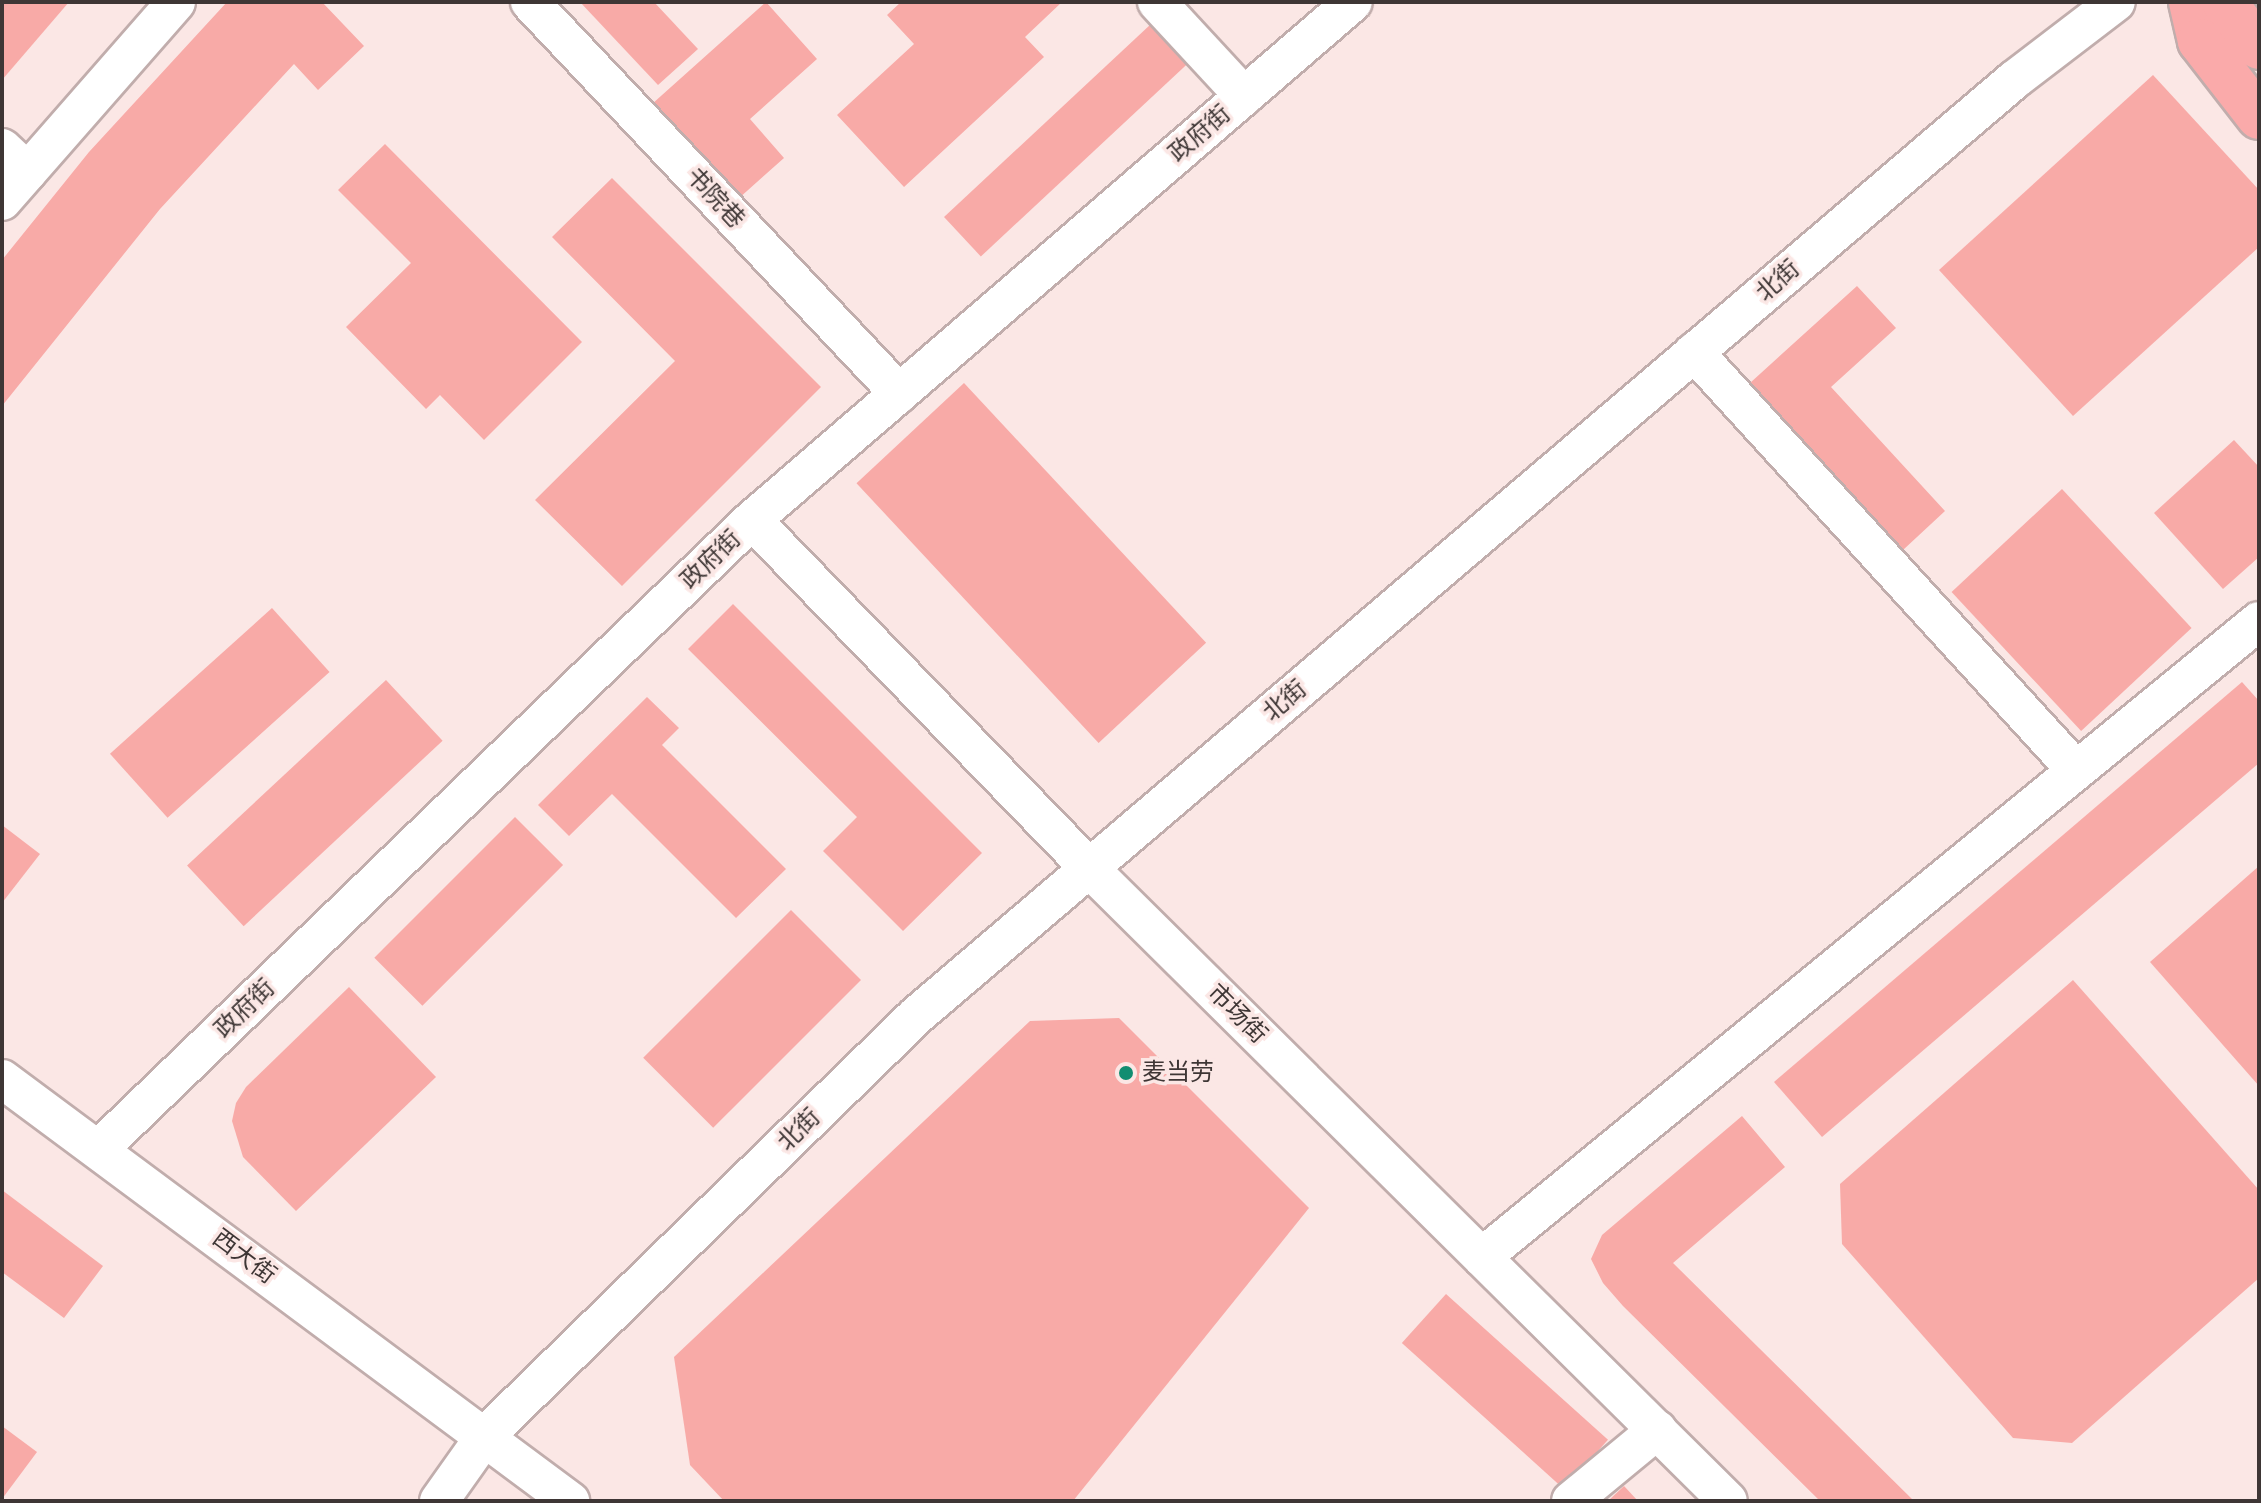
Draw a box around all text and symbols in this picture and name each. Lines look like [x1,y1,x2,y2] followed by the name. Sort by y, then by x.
[1163,100,1237,168] street label: 政府街
[680,162,750,234] street label: 书院巷
[1750,254,1806,308] street label: 北街
[675,525,747,595] street label: 政府街
[1257,675,1313,727] street label: 北街
[209,974,281,1044] street label: 政府街
[1201,978,1273,1050] street label: 市场街
[1142,1059,1214,1087] place label: 麦当劳
[1117,1064,1135,1082] marker: 麦当劳
[772,1103,826,1157] street label: 北街
[207,1224,281,1290] street label: 西大街

